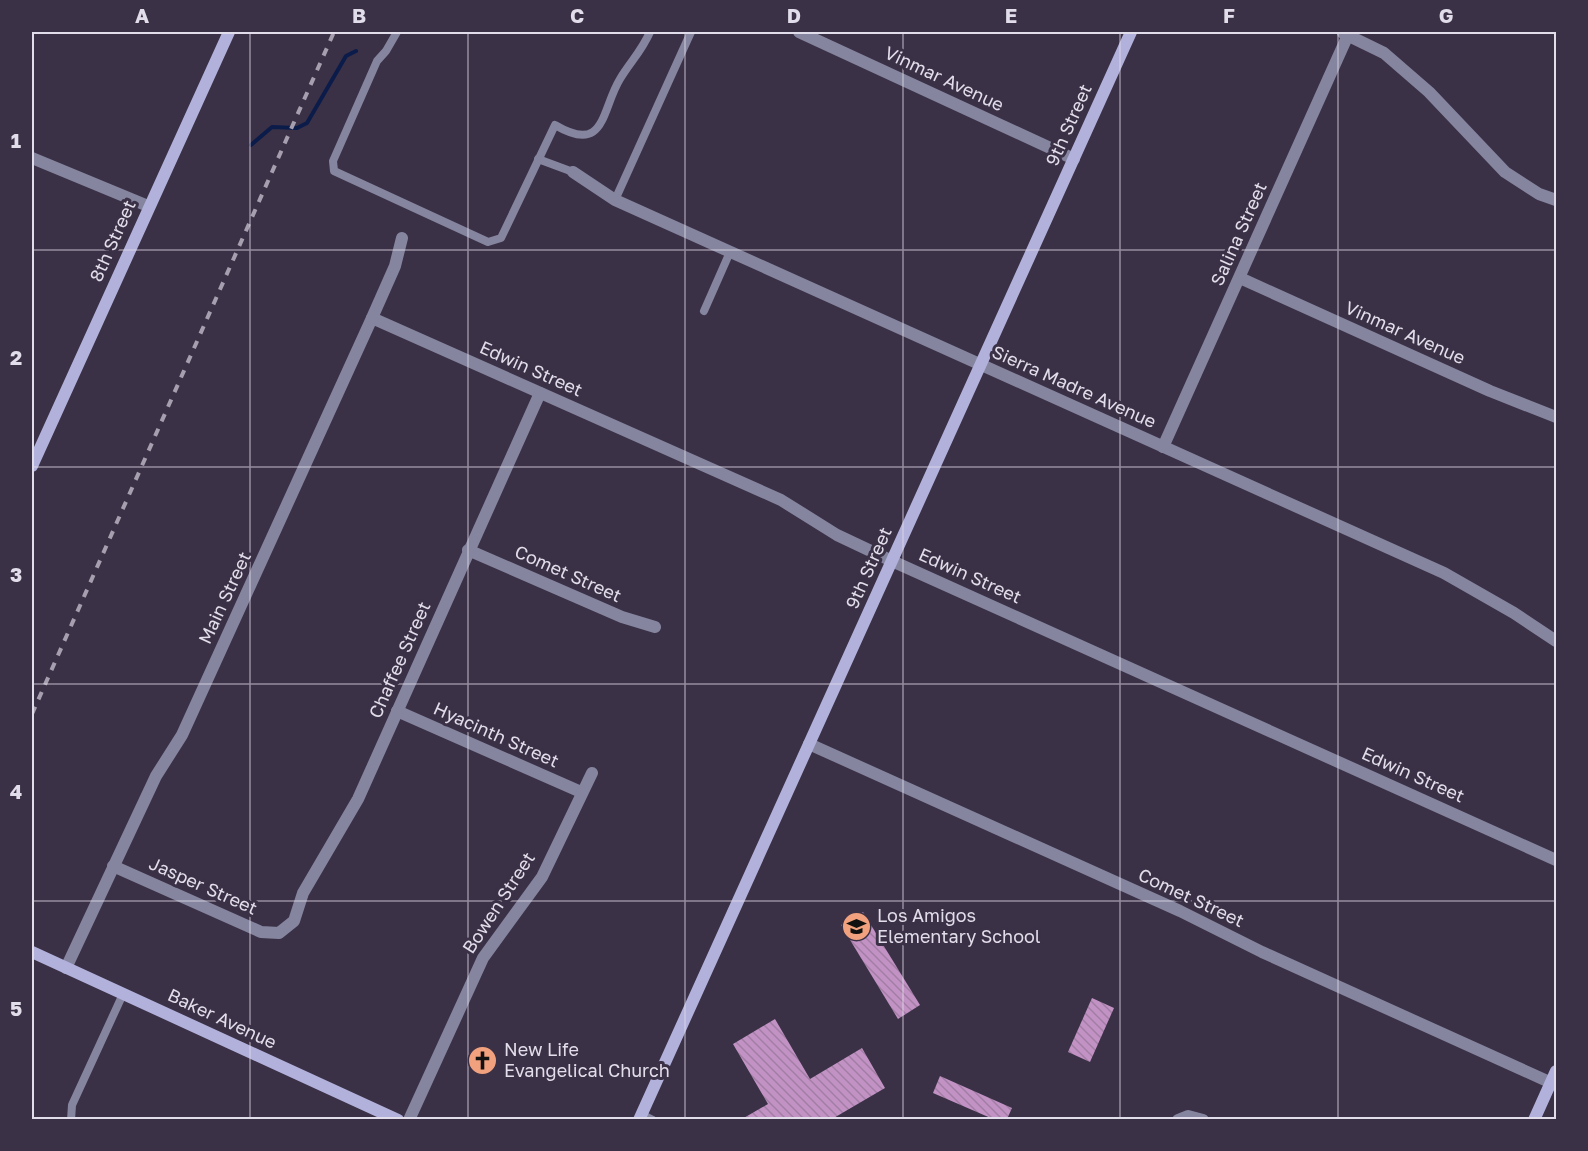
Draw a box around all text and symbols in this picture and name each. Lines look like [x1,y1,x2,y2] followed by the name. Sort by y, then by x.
[135,3,149,27] text: A
[352,3,366,27] text: B
[570,3,584,27] text: C
[787,3,801,27] text: D
[1005,3,1017,27] text: E
[1223,3,1235,27] text: F
[1439,3,1453,27] text: G
[881,41,1008,115] street label: Vinmar Avenue
[1040,80,1096,169] street label: 9th Street
[11,128,21,152] text: 1
[1205,178,1271,289] street label: Salina Street
[84,196,140,285] street label: 8th Street
[1342,296,1469,368] street label: Vinmar Avenue
[477,336,586,401] street label: Edwin Street
[989,340,1160,432] street label: Sierra Madre Avenue
[10,345,22,369] text: 2
[840,523,896,612] street label: 9th Street
[512,540,625,606] street label: Comet Street
[916,543,1025,608] street label: Edwin Street
[193,548,255,647] street label: Main Street
[10,562,22,586] text: 3
[364,598,435,721] street label: Chaffee Street
[430,697,563,772] street label: Hyacinth Street
[1359,742,1468,807] street label: Edwin Street
[10,779,22,803] text: 4
[457,848,539,957] street label: Bowen Street
[146,851,261,919] street label: Jasper Street
[1135,863,1248,931] street label: Comet Street
[877,904,1041,947] place label: Los Amigos Elementary School
[840,910,872,942] school or university icon: Los Amigos Elementary School
[165,983,280,1053] street label: Baker Avenue
[10,996,22,1020] text: 5
[504,1038,670,1081] place label: New Life Evangelical Church
[467,1044,499,1076] church icon: New Life Evangelical Church

